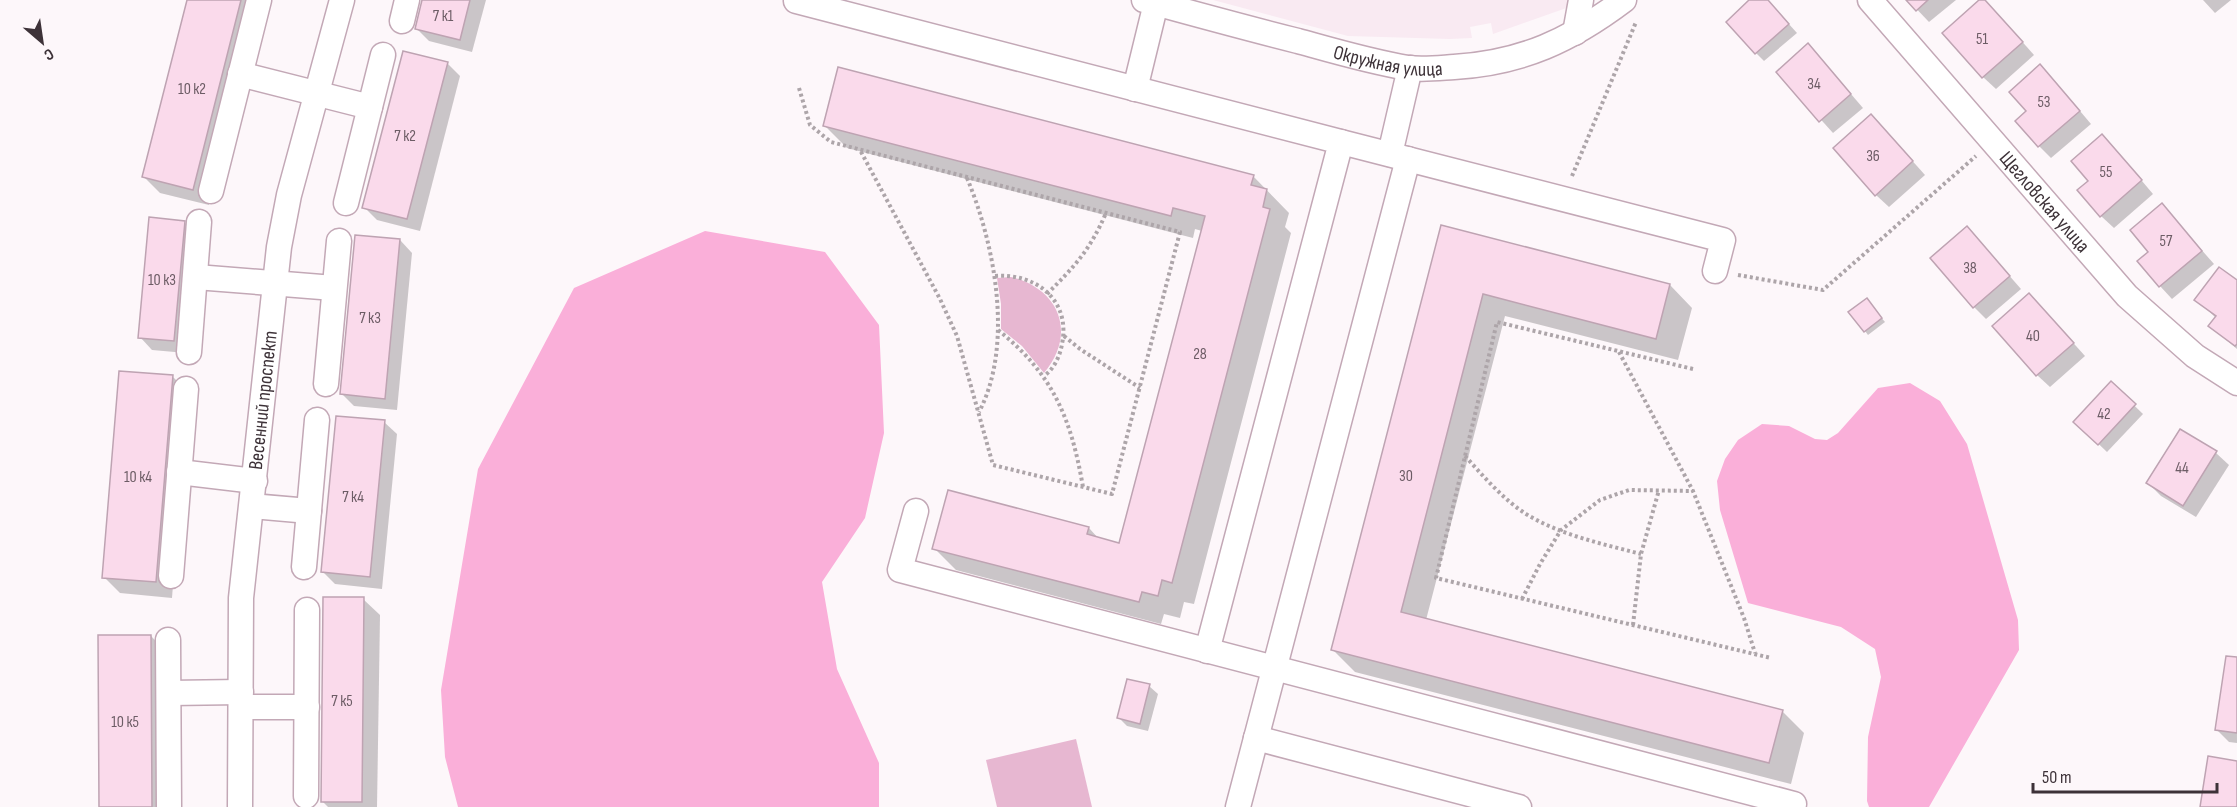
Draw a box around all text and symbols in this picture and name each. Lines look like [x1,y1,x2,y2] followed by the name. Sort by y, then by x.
[433,7,454,26] house number: 7 к1
[12,12,72,72] north arrow
[1976,30,1988,49] house number: 51
[1331,40,1443,82] street label: Окружная улица
[40,44,57,64] text: С
[1807,75,1821,94] house number: 34
[178,80,206,99] house number: 10 к2
[2037,93,2051,112] house number: 53
[394,127,416,146] house number: 7 к2
[1866,147,1880,166] house number: 36
[1994,147,2095,258] street label: Щегловская улица
[2100,163,2112,182] house number: 55
[2160,232,2173,251] house number: 57
[1963,259,1977,278] house number: 38
[148,271,176,290] house number: 10 к3
[359,309,381,328] house number: 7 к3
[2026,327,2040,346] house number: 40
[244,330,283,471] street label: Весенний проспект
[1193,345,1207,364] house number: 28
[2097,405,2111,424] house number: 42
[2175,459,2189,478] house number: 44
[1399,467,1413,486] house number: 30
[124,468,152,487] house number: 10 к4
[342,488,364,507] house number: 7 к4
[331,692,353,711] house number: 7 к5
[111,713,139,732] house number: 10 к5
[2033,756,2218,794] scale bar
[2042,767,2072,788] text: 50 m

